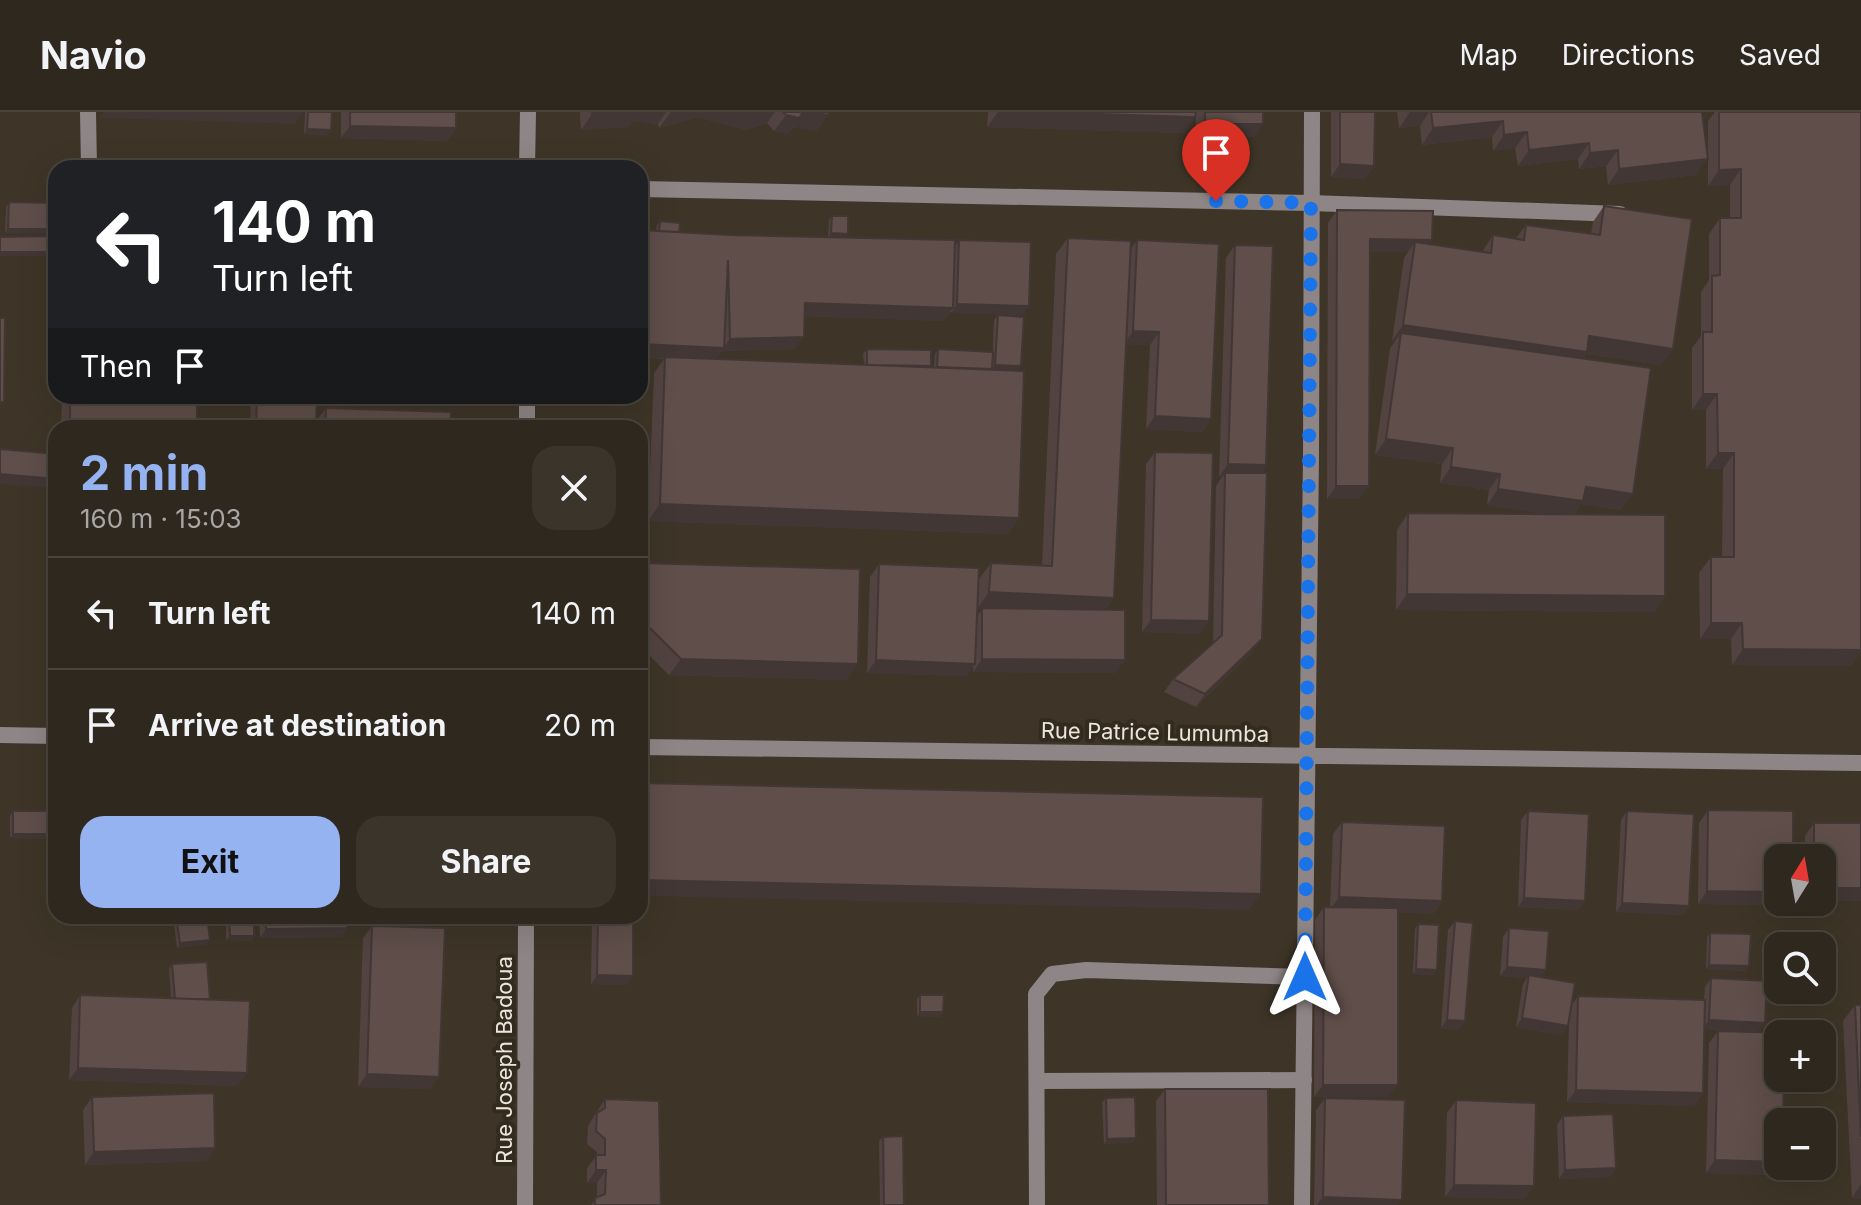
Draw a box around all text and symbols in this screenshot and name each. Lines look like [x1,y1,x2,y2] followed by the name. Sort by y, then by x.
[40,32,147,78] text: Navio
[1459,38,1518,72] text: Map
[1562,38,1695,72] text: Directions
[1739,38,1821,72] text: Saved
[1182,119,1250,201] pin
[1194,131,1238,175] icon: arrive
[212,188,376,256] text: 140 m
[80,192,184,296] icon: left
[212,256,353,300] text: Turn left
[168,344,212,388] icon: arrive
[80,348,152,384] text: Then
[80,443,208,502] text: 2 min
[532,446,616,530] button: close
[80,503,242,534] text: 160 m · 15:03
[80,591,124,635] icon: left
[148,595,270,631] text: Turn left
[531,595,616,631] text: 140 m
[80,703,124,747] icon: arrive
[148,707,446,743] text: Arrive at destination
[544,707,616,743] text: 20 m
[1041,717,1269,747] street label: Rue Patrice Lumumba
[80,816,340,908] button: Exit
[356,816,616,908] button: Share
[1764,844,1836,916] north arrow
[1764,844,1836,1180] map controls
[1764,932,1836,1004] button: search
[1263,935,1347,1019] position arrow
[491,956,517,1164] street label: Rue Joseph Badoua
[1764,1020,1836,1092] button: +
[1764,1108,1836,1180] button: −

